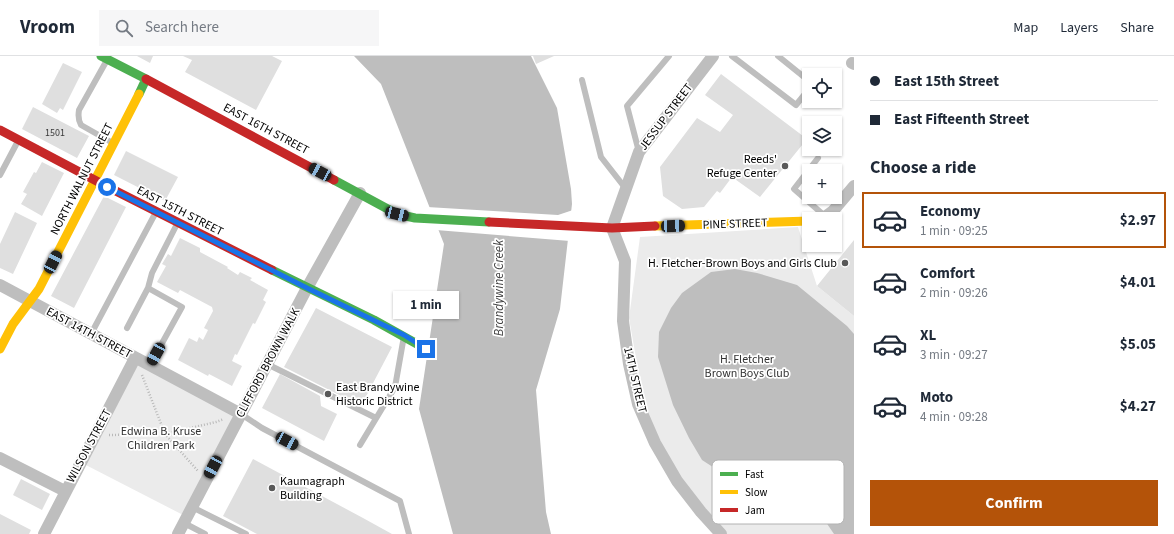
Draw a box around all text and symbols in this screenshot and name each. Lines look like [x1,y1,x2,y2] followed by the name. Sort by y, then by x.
[99,10,379,46] search box
[20,14,75,41] text: Vroom
[113,17,135,39] icon: search
[145,17,219,38] text: Search here
[1013,18,1038,38] text: Map
[1060,18,1098,38] text: Layers
[1120,18,1154,38] text: Share
[802,68,842,252] map controls
[802,68,842,108] button: locate
[894,71,999,92] text: East 15th Street
[635,79,697,154] street label: JESSUP STREET
[220,99,312,159] street label: EAST 16TH STREET
[894,109,1029,130] text: East Fifteenth Street
[802,116,842,156] button: layers
[46,120,118,238] street label: NORTH WALNUT STREET
[45,126,65,140] house number: 1501
[707,151,778,182] place label: Reeds' Refuge Center
[870,155,976,180] text: Choose a ride
[307,161,333,183] car
[780,161,790,171] marker: Reeds' Refuge Center
[802,164,842,204] button: +
[98,178,116,196] route start
[134,182,227,240] street label: EAST 15TH STREET
[920,201,981,222] text: Economy
[872,202,908,238] icon: car
[384,205,410,223] car
[1120,210,1156,231] text: $2.97
[802,212,842,252] button: −
[702,214,768,234] street label: PINE STREET
[661,220,685,232] car
[920,222,988,240] text: 1 min · 09:25
[490,239,508,336] water label: Brandywine Creek
[42,249,64,275] car
[648,255,837,272] place label: H. Fletcher-Brown Boys and Girls Club
[840,258,850,268] marker: H. Fletcher-Brown Boys and Girls Club
[920,263,975,284] text: Comfort
[872,264,908,300] icon: car
[1120,272,1156,293] text: $4.01
[920,284,988,302] text: 2 min · 09:26
[393,291,459,319] callout: 1 min
[410,296,442,314] text: 1 min
[43,303,135,363] street label: EAST 14TH STREET
[232,305,304,421] street label: CLIFFORD BROWN WALK
[920,325,936,346] text: XL
[872,326,908,362] icon: car
[1120,334,1156,355] text: $5.05
[417,340,435,358] route end
[145,341,167,367] car
[619,345,651,415] street label: 14TH STREET
[920,346,988,364] text: 3 min · 09:27
[705,351,790,382] park label: H. Fletcher Brown Boys Club
[336,379,420,410] place label: East Brandywine Historic District
[920,387,953,408] text: Moto
[872,388,908,424] icon: car
[323,389,333,399] marker: East Brandywine Historic District
[1120,396,1156,417] text: $4.27
[62,406,116,486] street label: WILSON STREET
[920,408,988,426] text: 4 min · 09:28
[121,423,201,454] park label: Edwina B. Kruse Children Park
[274,430,300,452] car
[202,454,224,480] car
[712,460,844,524] legend
[745,467,764,482] text: Fast
[280,473,345,504] place label: Kaumagraph Building
[870,480,1158,526] button: Confirm
[267,483,277,493] marker: Kaumagraph Building
[745,485,768,500] text: Slow
[745,503,765,518] text: Jam

